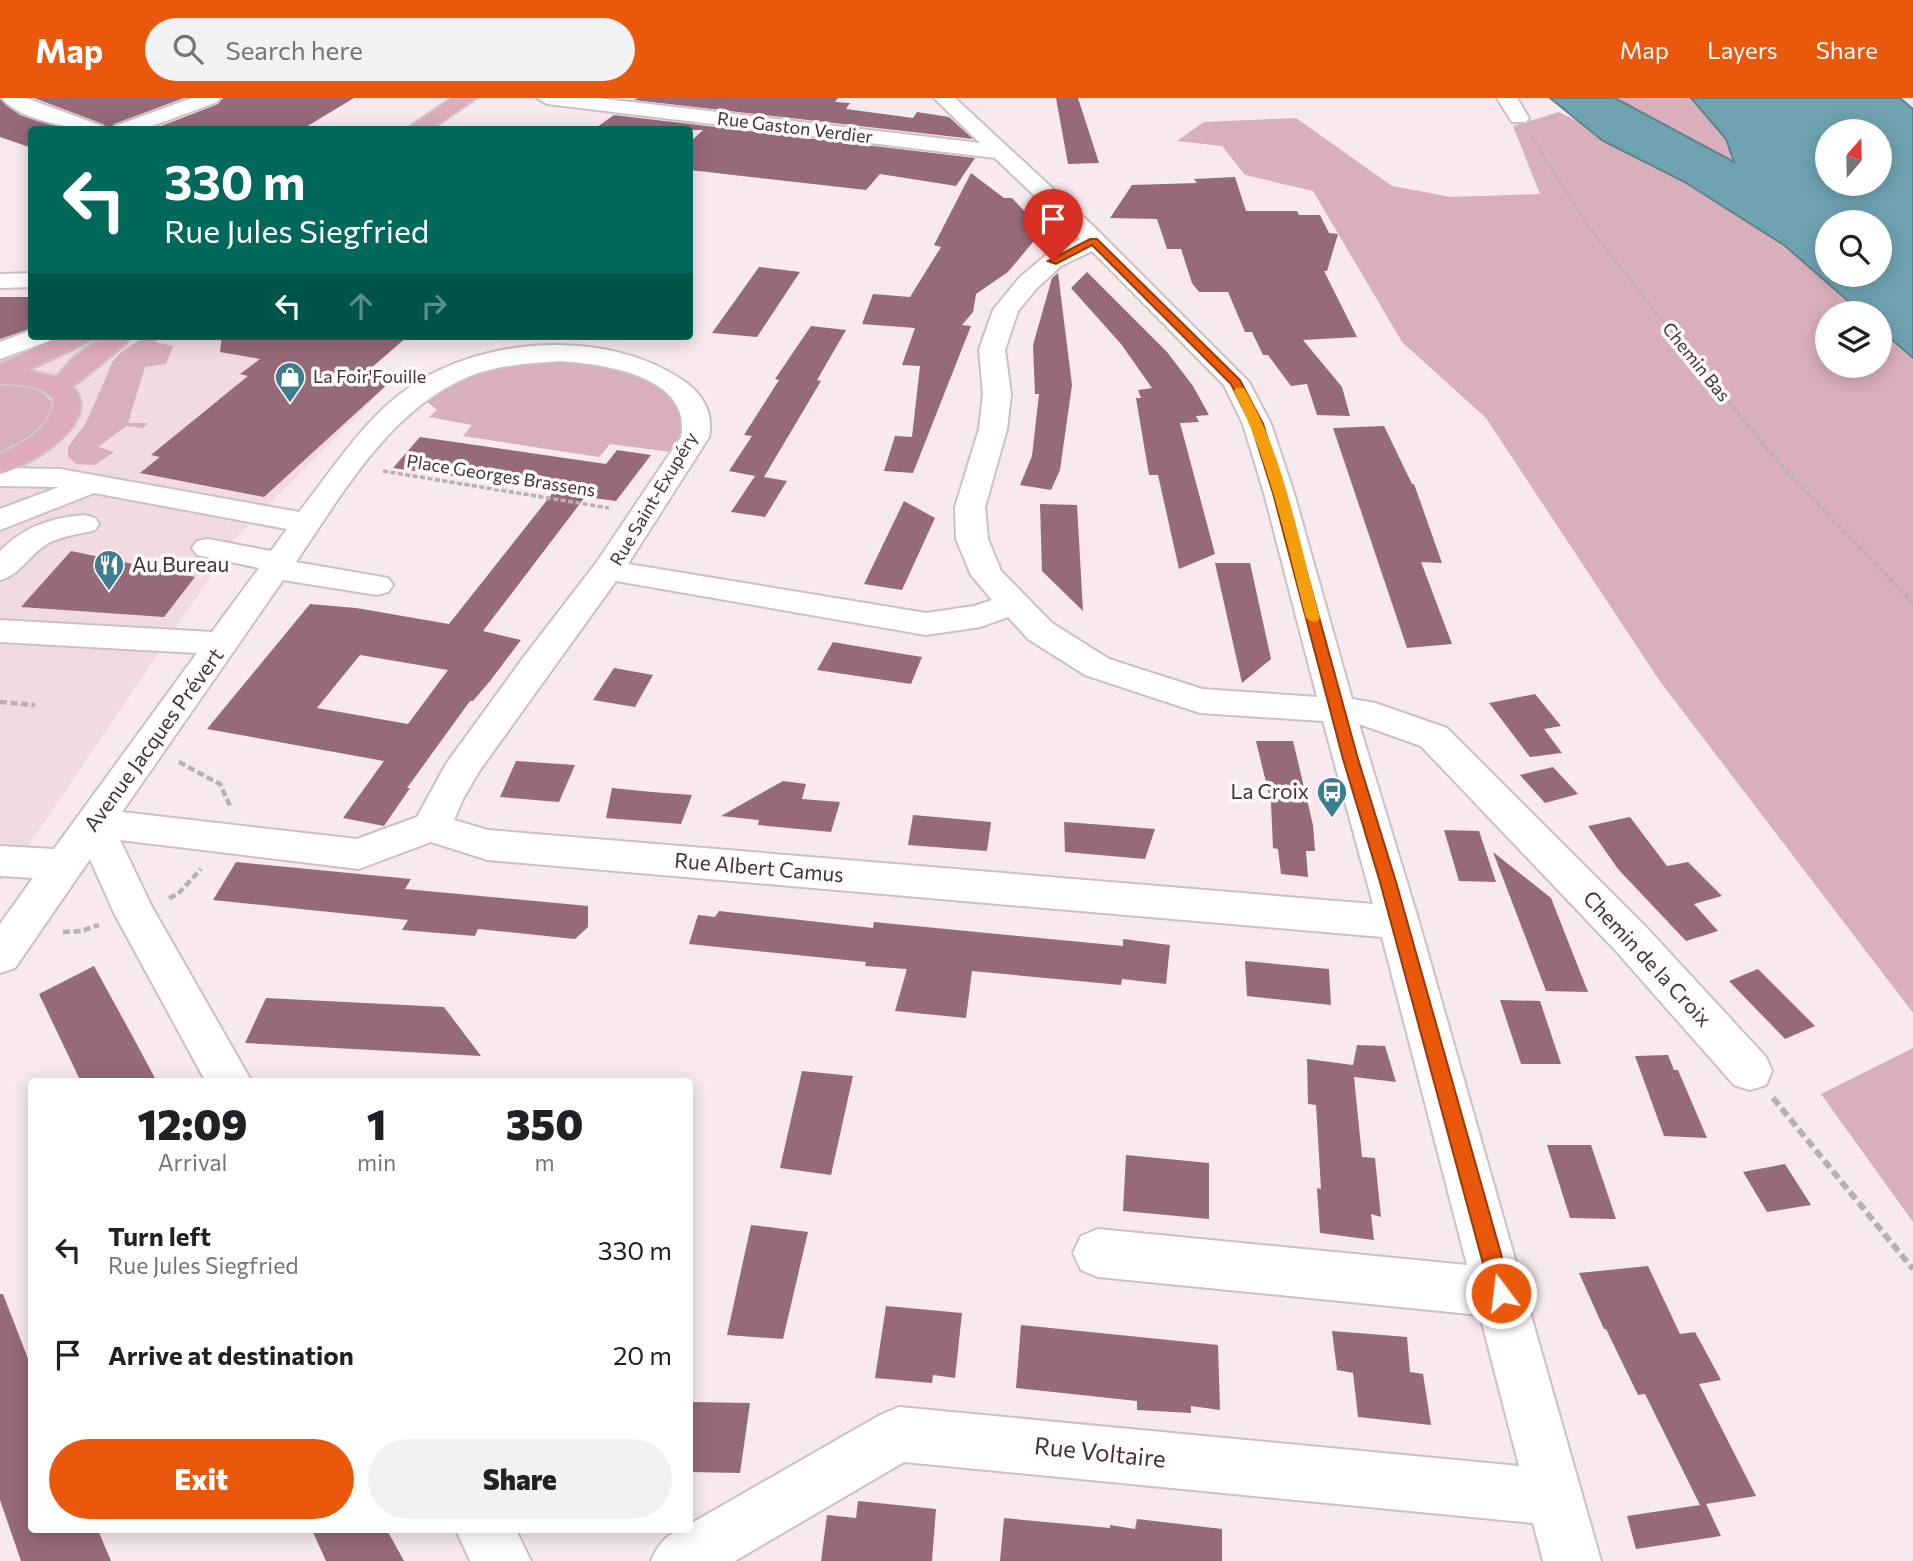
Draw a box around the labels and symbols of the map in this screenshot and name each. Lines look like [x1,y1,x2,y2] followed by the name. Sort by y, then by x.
[716,107,874,147] street label: Rue Gaston Verdier
[1815,119,1892,196] north arrow
[1023,189,1083,261] pin
[1658,317,1735,405] street label: Chemin Bas
[273,360,307,404] shop icon: La Foir'Fouille
[313,365,426,387] place label: La Foir'Fouille
[605,428,702,569] street label: Rue Saint-Exupéry
[405,449,597,501] street label: Place Georges Brassens
[92,548,126,592] restaurant icon: Au Bureau
[132,551,229,576] place label: Au Bureau
[78,643,228,836] street label: Avenue Jacques Prévert
[1315,775,1349,819] bus stop icon: La Croix
[1230,778,1309,803] place label: La Croix
[673,847,845,886] street label: Rue Albert Camus
[1579,885,1717,1031] street label: Chemin de la Croix
[1464,1256,1538,1330] position arrow
[1033,1430,1167,1473] street label: Rue Voltaire

